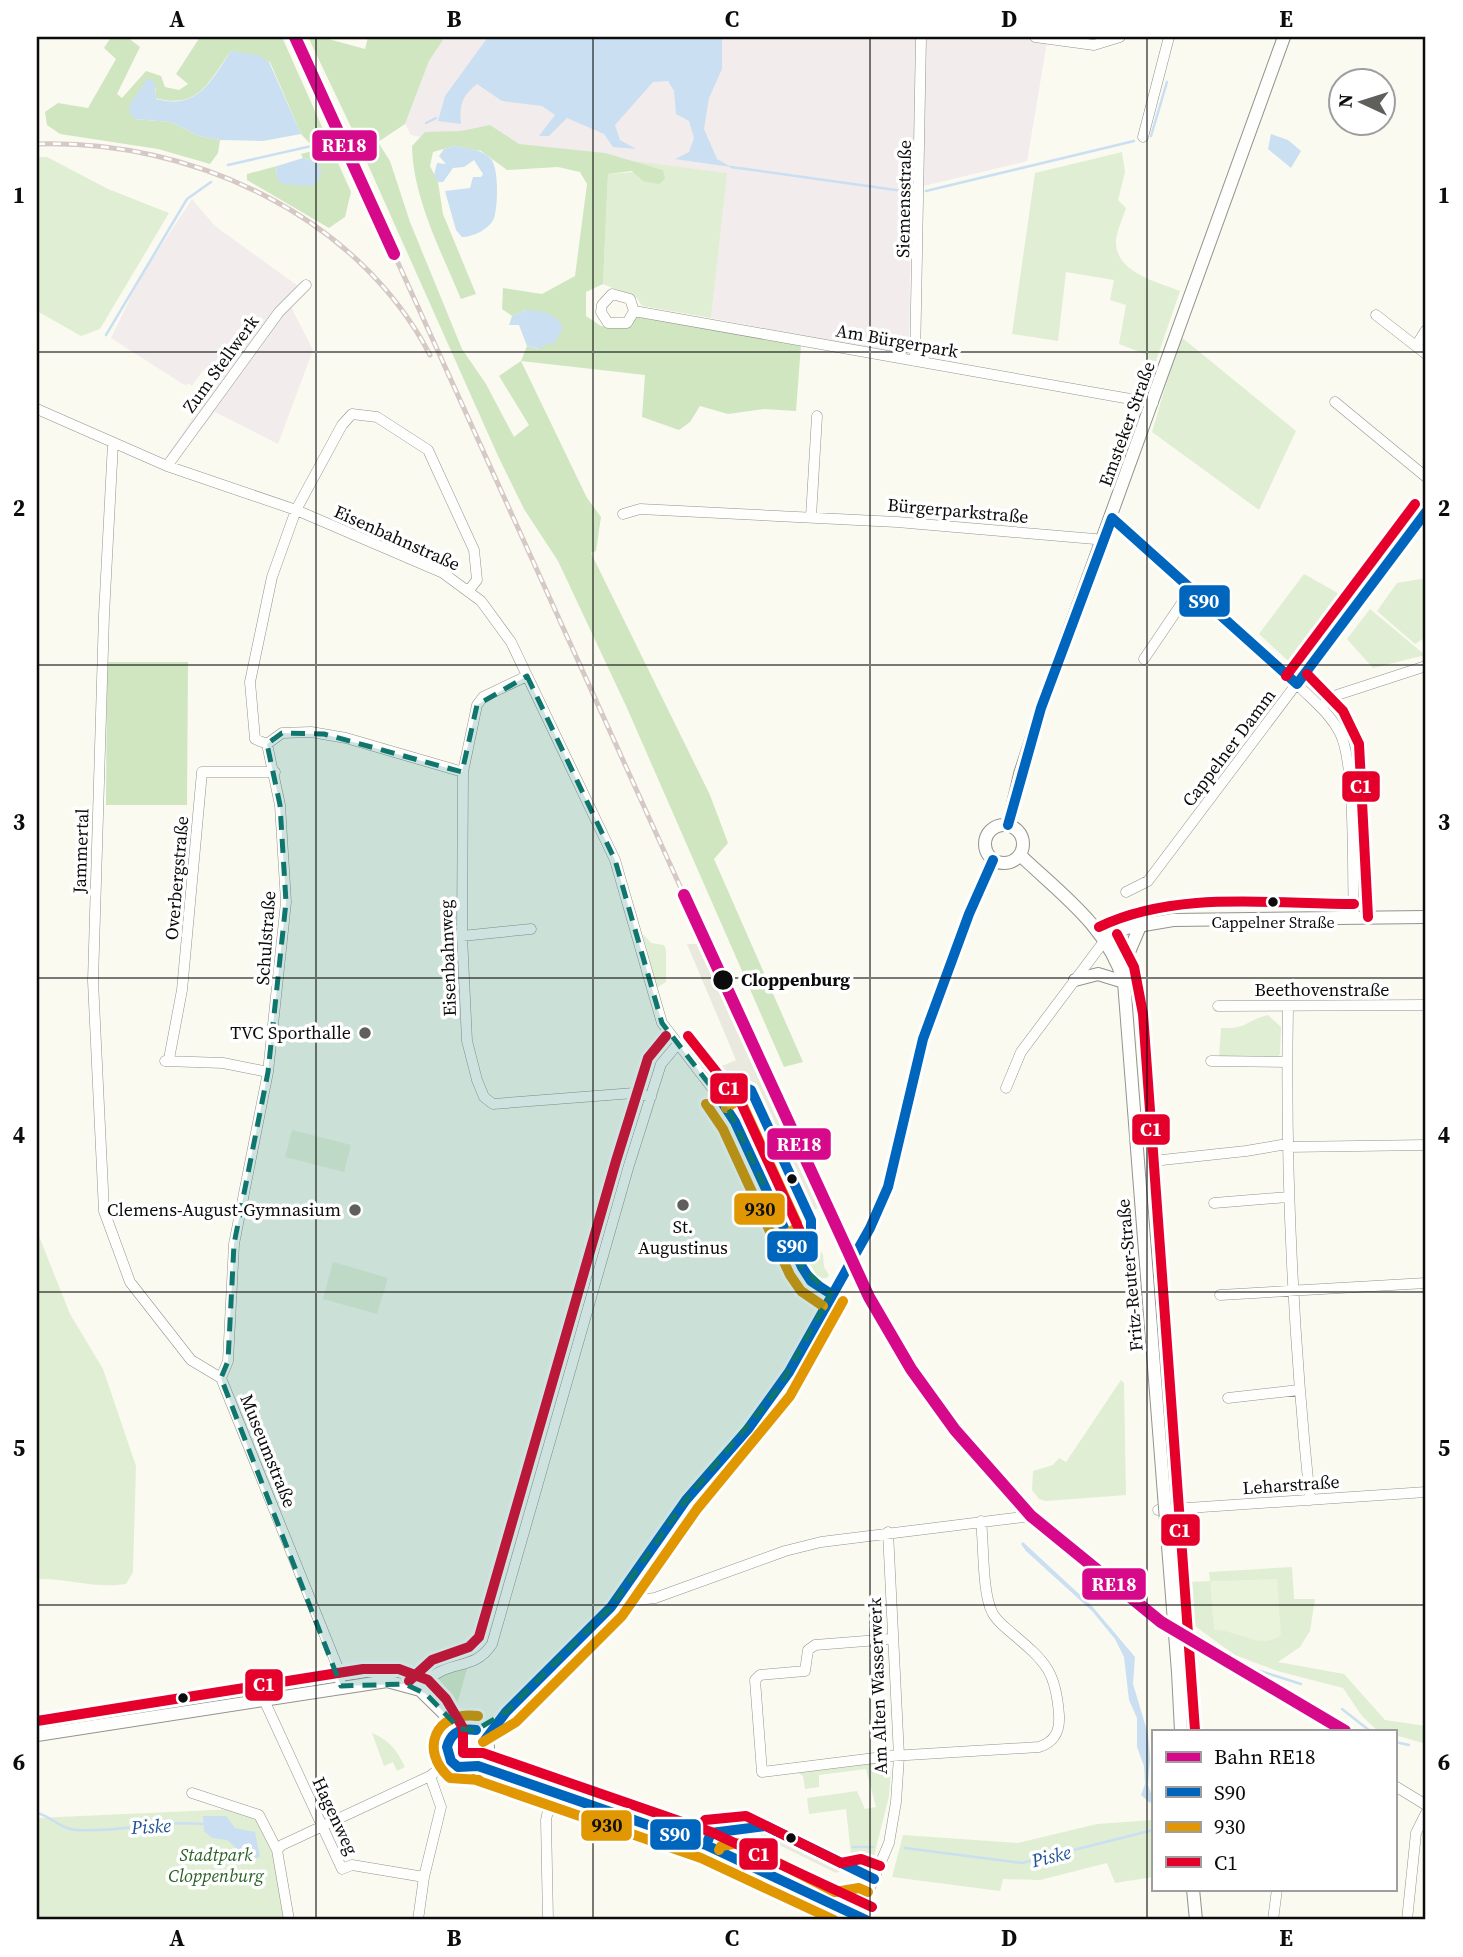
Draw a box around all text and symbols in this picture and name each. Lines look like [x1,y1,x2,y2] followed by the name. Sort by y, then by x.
[169,3,185,35] text: A
[447,3,462,35] text: B
[725,3,739,35] text: C
[1001,3,1017,35] text: D
[1279,3,1293,35] text: E
[1326,66,1396,136] north arrow
[1332,93,1359,109] text: N
[311,129,378,162] line badge: RE18
[322,132,366,158] text: RE18
[890,140,917,258] street label: Siemensstraße
[13,179,25,211] text: 1
[1438,179,1450,211] text: 1
[177,310,265,418] street label: Zum Stellwerk
[834,317,960,364] street label: Am Bürgerpark
[1092,358,1161,490] street label: Emsteker Straße
[13,492,25,524] text: 2
[886,492,1030,529] street label: Bürgerparkstraße
[1438,492,1450,524] text: 2
[330,499,464,577] street label: Eisenbahnstraße
[1178,584,1231,618] line badge: S90
[1189,588,1219,614] text: S90
[1176,684,1281,812] street label: Cappelner Damm
[1341,770,1381,803] line badge: C1
[1350,773,1372,799] text: C1
[13,806,25,838] text: 3
[1438,806,1450,838] text: 3
[66,808,94,895] street label: Jammertal
[159,815,194,941] street label: Overbergstraße
[250,890,281,986] street label: Schulstraße
[1266,895,1280,909] marker: Cappelner Straße
[433,899,462,1017] street label: Eisenbahnweg
[1211,911,1335,933] place label: Cappelner Straße
[741,967,850,992] place label: Cloppenburg
[711,968,735,992] marker: Cloppenburg
[1254,977,1390,1002] street label: Beethovenstraße
[230,1020,351,1045] place label: TVC Sporthalle
[357,1025,373,1041] marker: TVC Sporthalle
[709,1072,749,1105] line badge: C1
[718,1075,740,1101] text: C1
[1131,1113,1171,1146] line badge: C1
[1140,1116,1162,1142] text: C1
[13,1119,25,1151] text: 4
[1438,1119,1450,1151] text: 4
[766,1127,832,1161] line badge: RE18
[777,1131,821,1157] text: RE18
[785,1172,799,1186] unlabelled marker
[733,1192,786,1226] line badge: 930
[745,1196,775,1222] text: 930
[107,1197,341,1222] place label: Clemens-August-Gymnasium
[675,1197,691,1213] marker: St. Augustinus
[1110,1198,1149,1352] street label: Fritz-Reuter-Straße
[347,1202,363,1218] marker: Clemens-August-Gymnasium
[638,1214,728,1260] place label: St. Augustinus
[766,1230,819,1263] line badge: S90
[777,1233,807,1259] text: S90
[234,1390,303,1511] street label: Museumstraße
[13,1432,25,1464] text: 5
[1438,1432,1450,1464] text: 5
[1242,1469,1340,1500] street label: Leharstraße
[1160,1513,1201,1547] line badge: C1
[1169,1517,1191,1543] text: C1
[1081,1567,1147,1601] line badge: RE18
[1092,1571,1136,1597] text: RE18
[862,1597,893,1775] street label: Am Alten Wasserwerk
[244,1668,284,1702] line badge: C1
[253,1671,275,1697] text: C1
[176,1691,190,1705] unlabelled marker
[1152,1730,1396,1890] legend
[1214,1742,1315,1771] text: Bahn RE18
[13,1746,25,1778] text: 6
[1438,1746,1450,1778] text: 6
[306,1773,364,1859] street label: Hagenweg
[1214,1778,1246,1807] text: S90
[580,1809,633,1842] line badge: 930
[130,1812,172,1840] water label: Piske
[592,1812,622,1838] text: 930
[1214,1812,1246,1841] text: 930
[649,1818,702,1851] line badge: S90
[660,1821,690,1847] text: S90
[784,1831,798,1845] unlabelled marker
[738,1837,779,1871] line badge: C1
[1028,1839,1074,1874] water label: Piske
[748,1841,770,1867] text: C1
[168,1842,265,1888] park label: Stadtpark Cloppenburg
[1214,1848,1238,1877] text: C1
[169,1922,185,1954] text: A
[447,1922,462,1954] text: B
[725,1922,739,1954] text: C
[1001,1922,1017,1954] text: D
[1279,1922,1293,1954] text: E

